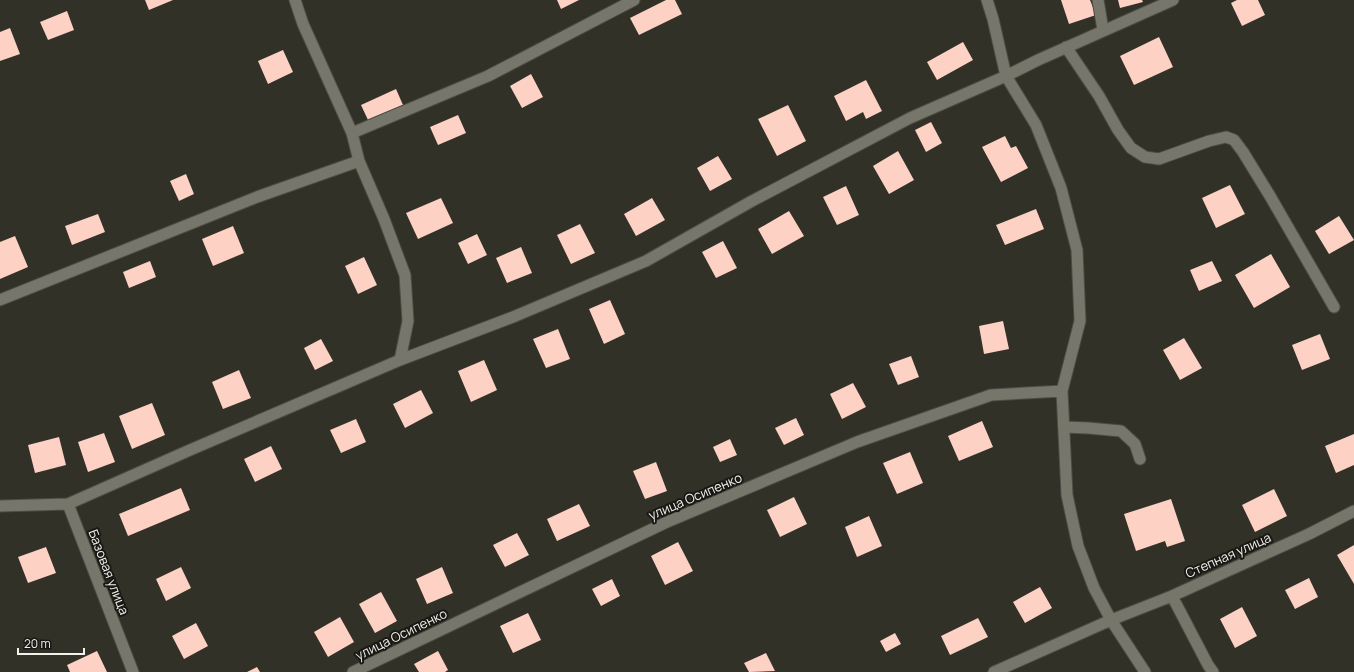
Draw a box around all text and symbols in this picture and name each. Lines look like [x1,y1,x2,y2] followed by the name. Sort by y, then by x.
[645,468,745,524] street label: улица Осипенко
[84,527,134,617] street label: Базовая улица
[1182,528,1274,582] street label: Степная улица
[352,604,450,664] street label: улица Осипенко
[18,630,84,656] scale bar
[24,635,51,652] text: 20 m

